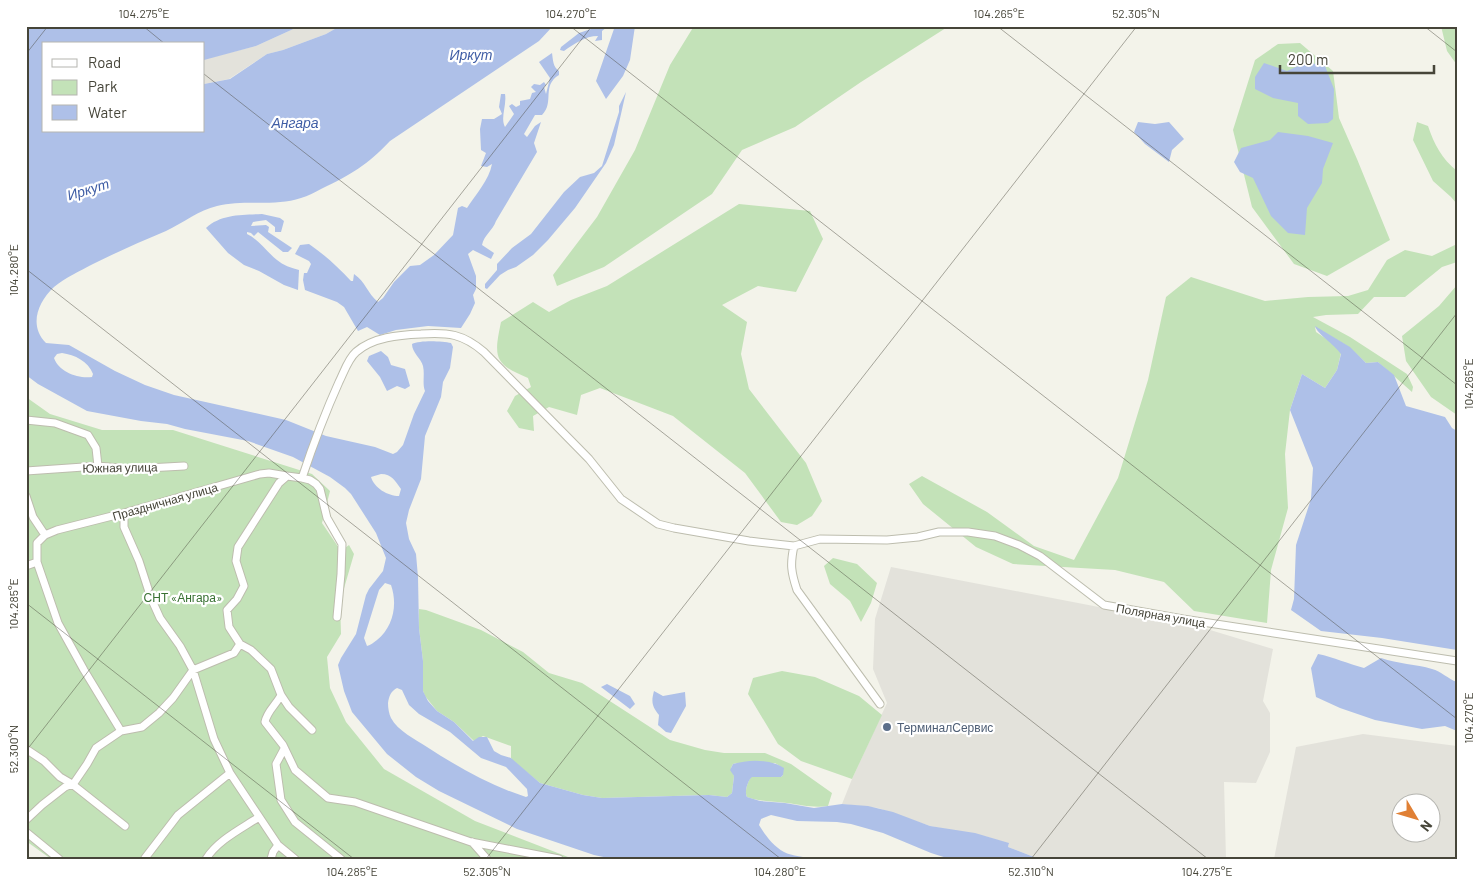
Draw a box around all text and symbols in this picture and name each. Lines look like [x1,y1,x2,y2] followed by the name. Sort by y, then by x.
[118,6,170,20] text: 104.275°E
[545,6,597,20] text: 104.270°E
[973,6,1025,20] text: 104.265°E
[1112,6,1160,20] text: 52.305°N
[42,42,205,132] legend
[1280,42,1434,74] scale bar
[449,46,493,63] water label: Иркут
[1288,50,1328,68] text: 200 m
[88,53,121,71] text: Road
[88,77,118,95] text: Park
[88,103,127,121] text: Water
[270,114,319,131] water label: Ангара
[65,174,111,203] water label: Иркут
[6,244,20,296] text: 104.280°E
[1461,358,1475,410] text: 104.265°E
[82,459,158,476] street label: Южная улица
[111,479,220,524] street label: Праздничная улица
[6,578,20,630] text: 104.285°E
[144,590,222,605] park label: СНТ «Ангара»
[1115,600,1207,631] street label: Полярная улица
[1461,692,1475,744] text: 104.270°E
[897,720,993,735] place label: ТерминалСервис
[881,721,893,733] marker: ТерминалСервис
[6,725,20,773] text: 52.300°N
[1390,792,1440,842] north arrow
[1417,817,1436,835] text: N
[326,864,378,878] text: 104.285°E
[463,864,511,878] text: 52.305°N
[754,864,806,878] text: 104.280°E
[1008,864,1054,878] text: 52.310°N
[1181,864,1233,878] text: 104.275°E

